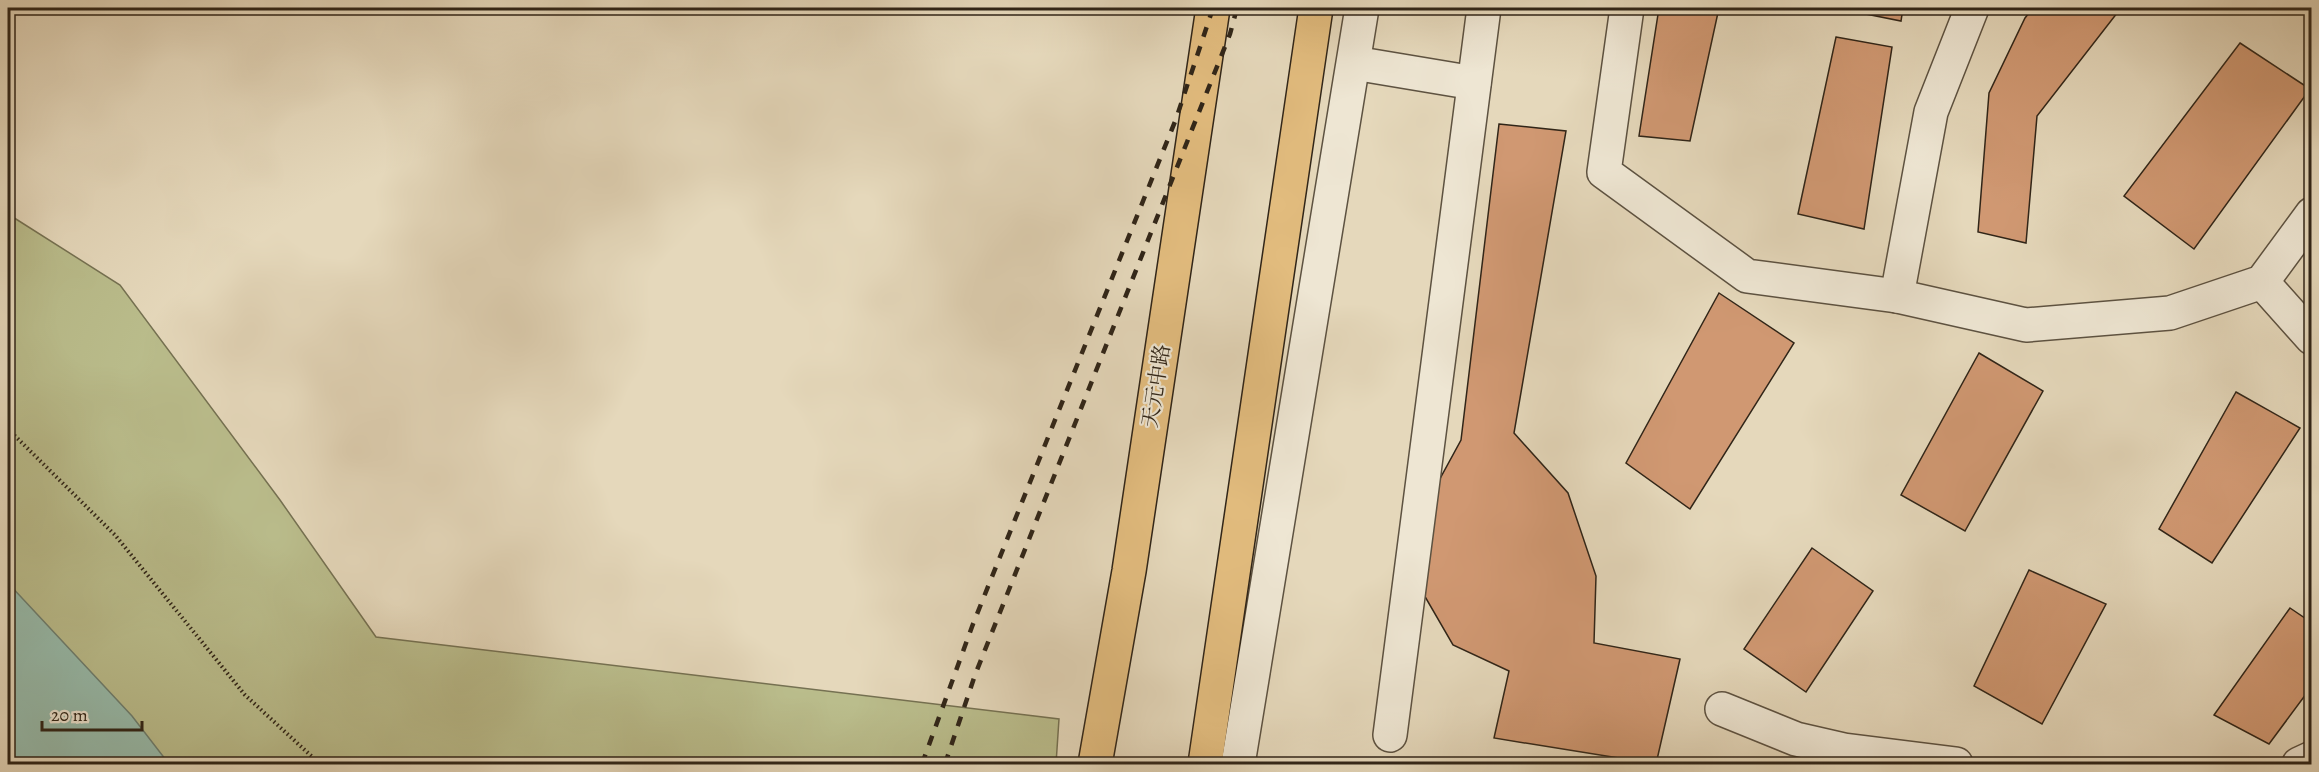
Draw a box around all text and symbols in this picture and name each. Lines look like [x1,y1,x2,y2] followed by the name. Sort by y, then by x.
[1136,342,1176,430] street label: 天元中路
[42,694,142,732] scale bar
[51,703,88,727] text: 20 m

